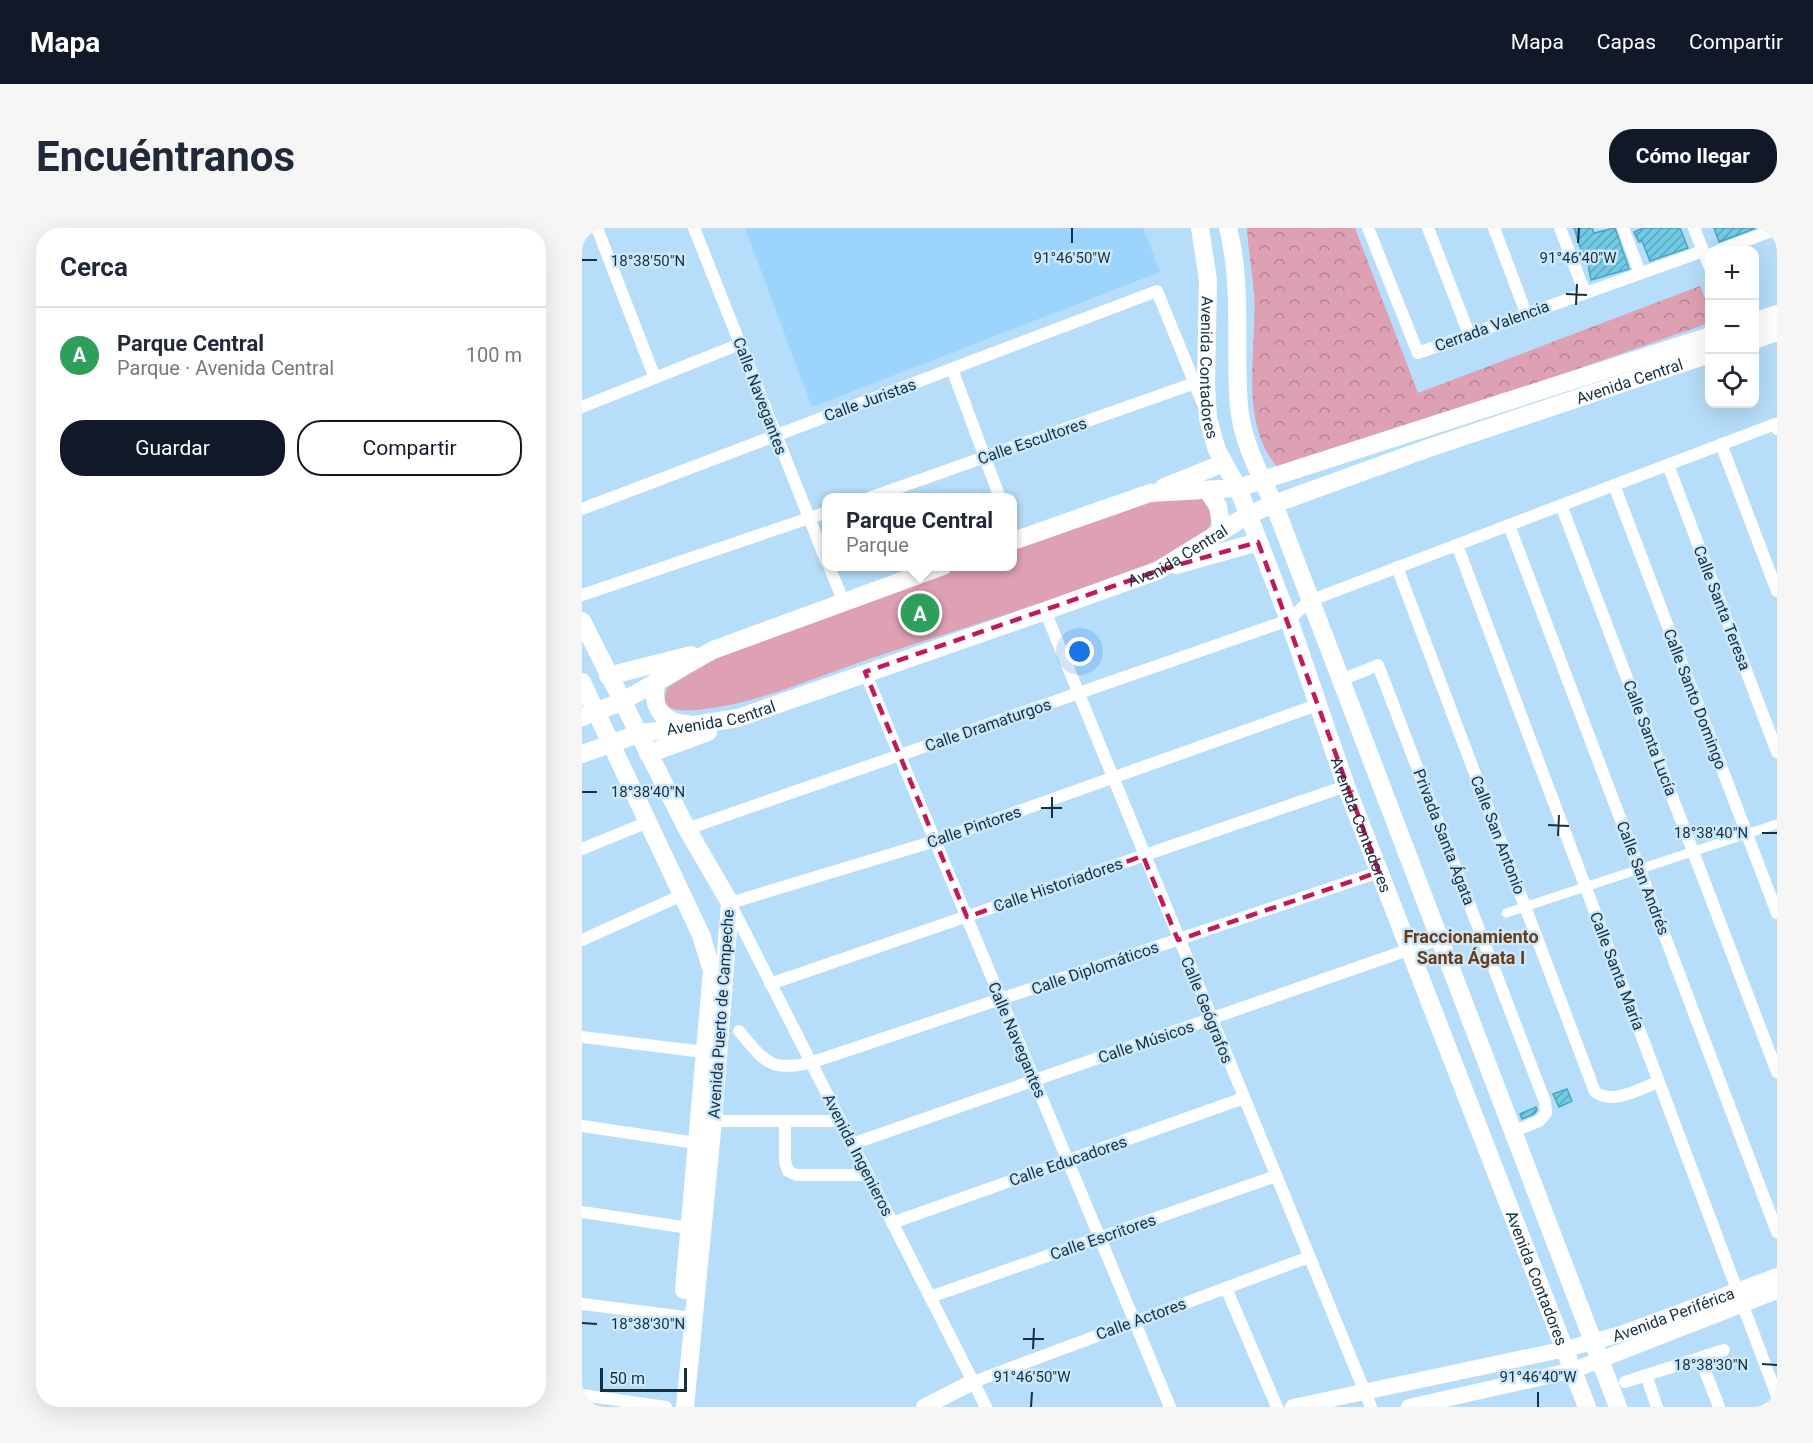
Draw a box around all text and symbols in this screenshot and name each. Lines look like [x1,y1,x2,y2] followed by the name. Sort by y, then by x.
[30,26,100,59] text: Mapa
[1511,30,1564,54] text: Mapa
[1597,30,1656,54] text: Capas
[1689,30,1783,54] text: Compartir
[1609,129,1777,183] button: Cómo llegar
[36,132,295,181] text: Encuéntranos
[1705,246,1759,408] map controls
[1705,246,1759,300] button: +
[1034,249,1110,267] text: 91°46'50"W
[1540,249,1616,267] text: 91°46'40"W
[60,252,128,282] text: Cerca
[611,252,685,270] text: 18°38'50"N
[1196,296,1223,441] street label: Avenida Contadores
[1432,296,1552,356] street label: Cerrada Valencia
[1705,300,1759,354] button: −
[117,331,264,356] text: Parque Central
[729,335,791,457] street label: Calle Navegantes
[73,343,86,367] text: A
[466,343,522,367] text: 100 m
[1574,354,1685,408] street label: Avenida Central
[1705,354,1759,408] button: locate
[117,356,334,380] text: Parque · Avenida Central
[821,375,919,425] street label: Calle Juristas
[975,413,1089,469] street label: Calle Escultores
[60,420,285,476] button: Guardar
[297,420,522,476] button: Compartir
[822,493,1017,571] popup
[846,508,993,533] text: Parque Central
[1125,521,1231,590] street label: Avenida Central
[846,533,909,557] text: Parque
[1689,543,1755,673] street label: Calle Santa Teresa
[900,590,940,636] pin: A
[1659,626,1731,772] street label: Calle Santo Domingo
[1065,637,1094,666] your location
[1619,677,1681,799] street label: Calle Santa Lucía
[922,695,1054,755] street label: Calle Dramaturgos
[665,696,778,739] street label: Avenida Central
[1327,755,1396,895] street label: Avenida Contadores
[1409,766,1479,908] street label: Privada Santa Ágata
[1467,773,1529,897] street label: Calle San Antonio
[611,783,685,801] text: 18°38'40"N
[924,802,1024,852] street label: Calle Pintores
[1613,818,1673,938] street label: Calle San Andrés
[1674,824,1748,842] text: 18°38'40"N
[991,854,1125,916] street label: Calle Historiadores
[704,909,738,1119] street label: Avenida Puerto de Campeche
[1586,909,1648,1033] street label: Calle Santa María
[1403,926,1539,968] district label: Fraccionamiento Santa Ágata I
[1029,937,1161,999] street label: Calle Diplomáticos
[1177,954,1237,1066] street label: Calle Geógrafos
[984,979,1050,1101] street label: Calle Navegantes
[1096,1017,1196,1067] street label: Calle Músicos
[819,1090,897,1220] street label: Avenida Ingenieros
[1007,1132,1129,1190] street label: Calle Educadores
[1502,1208,1572,1348] street label: Avenida Contadores
[1048,1210,1158,1264] street label: Calle Escritores
[1610,1283,1737,1345] street label: Avenida Periférica
[1093,1294,1189,1344] street label: Calle Actores
[611,1315,685,1333] text: 18°38'30"N
[1674,1356,1748,1374] text: 18°38'30"N
[600,1365,687,1392] scale bar
[994,1368,1070,1386] text: 91°46'50"W
[1500,1368,1576,1386] text: 91°46'40"W
[609,1369,645,1388] text: 50 m

